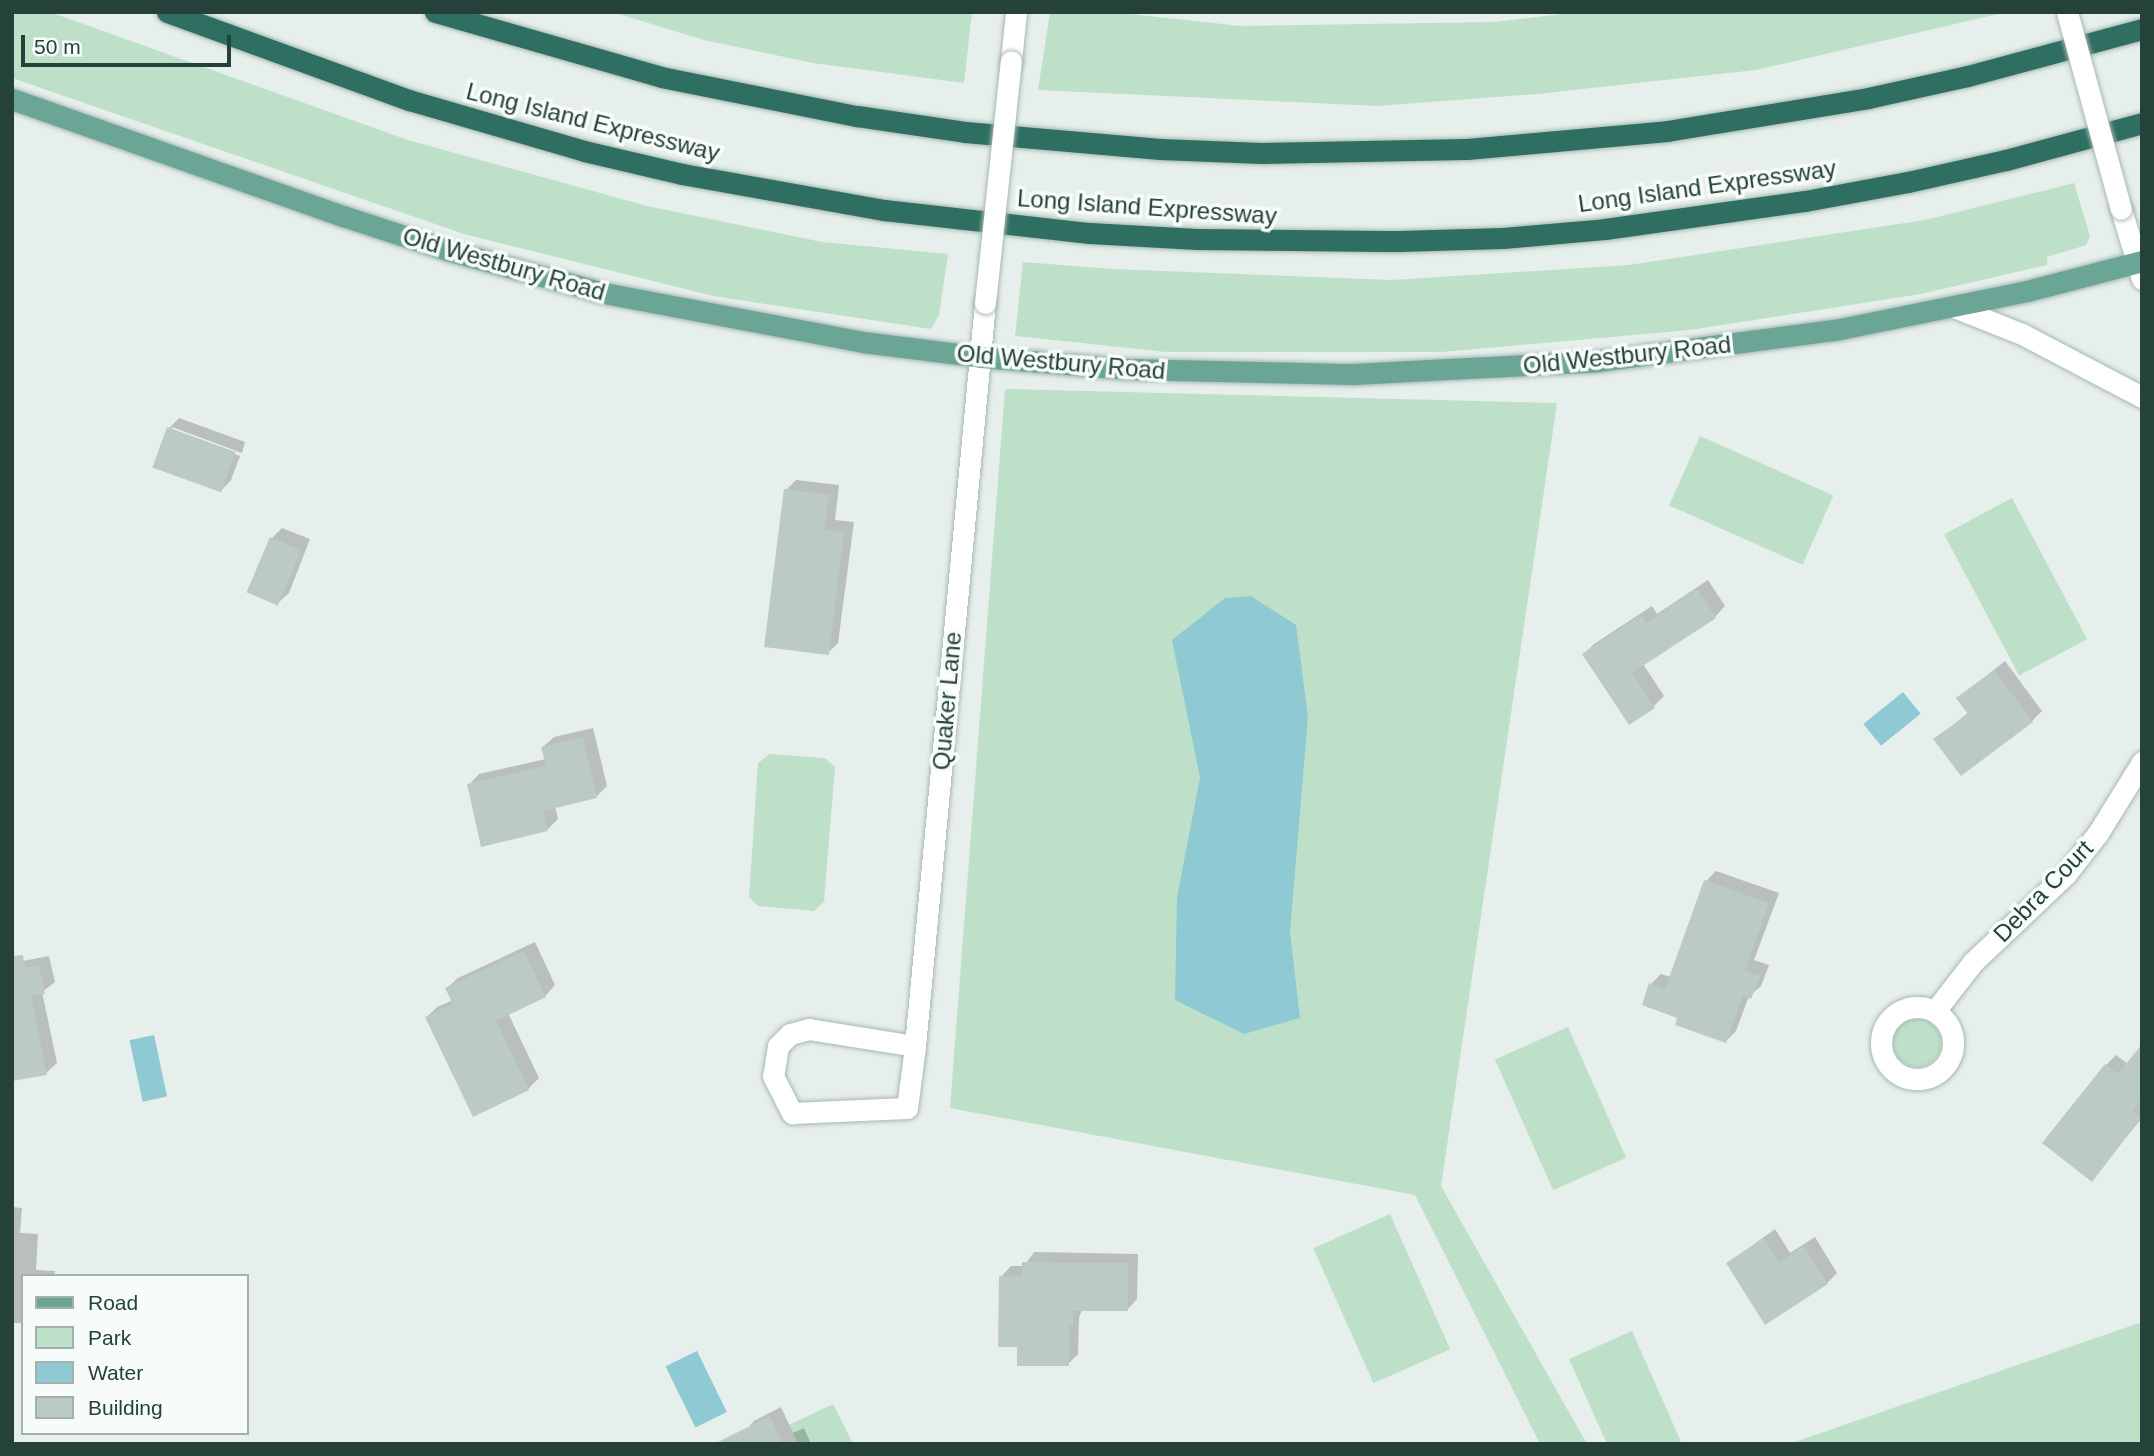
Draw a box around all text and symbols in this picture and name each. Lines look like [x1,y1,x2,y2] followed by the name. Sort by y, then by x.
[24,21,234,65] scale bar
[34,35,81,58] text: 50 m
[463,77,723,167] street label: Long Island Expressway
[1576,154,1838,218] street label: Long Island Expressway
[1016,184,1278,230] street label: Long Island Expressway
[400,221,608,307] street label: Old Westbury Road
[1522,330,1732,380] street label: Old Westbury Road
[956,339,1166,385] street label: Old Westbury Road
[927,631,967,771] street label: Quaker Lane
[1987,834,2099,948] street label: Debra Court
[21,1274,248,1435] legend
[88,1291,138,1314] text: Road
[88,1326,131,1349] text: Park
[88,1361,143,1384] text: Water
[88,1396,163,1419] text: Building

